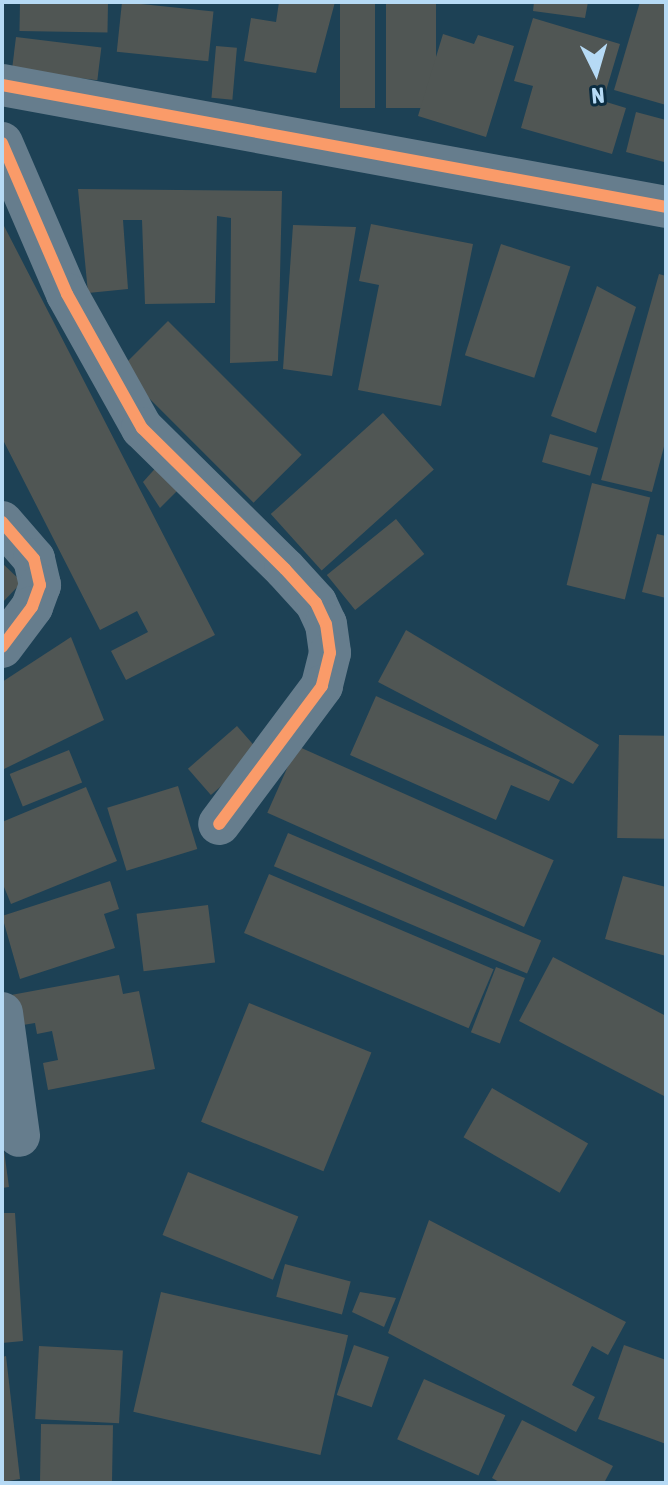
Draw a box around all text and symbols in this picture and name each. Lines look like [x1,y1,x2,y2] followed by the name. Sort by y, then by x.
[556,32,636,112] north arrow
[590,82,606,109] text: N

